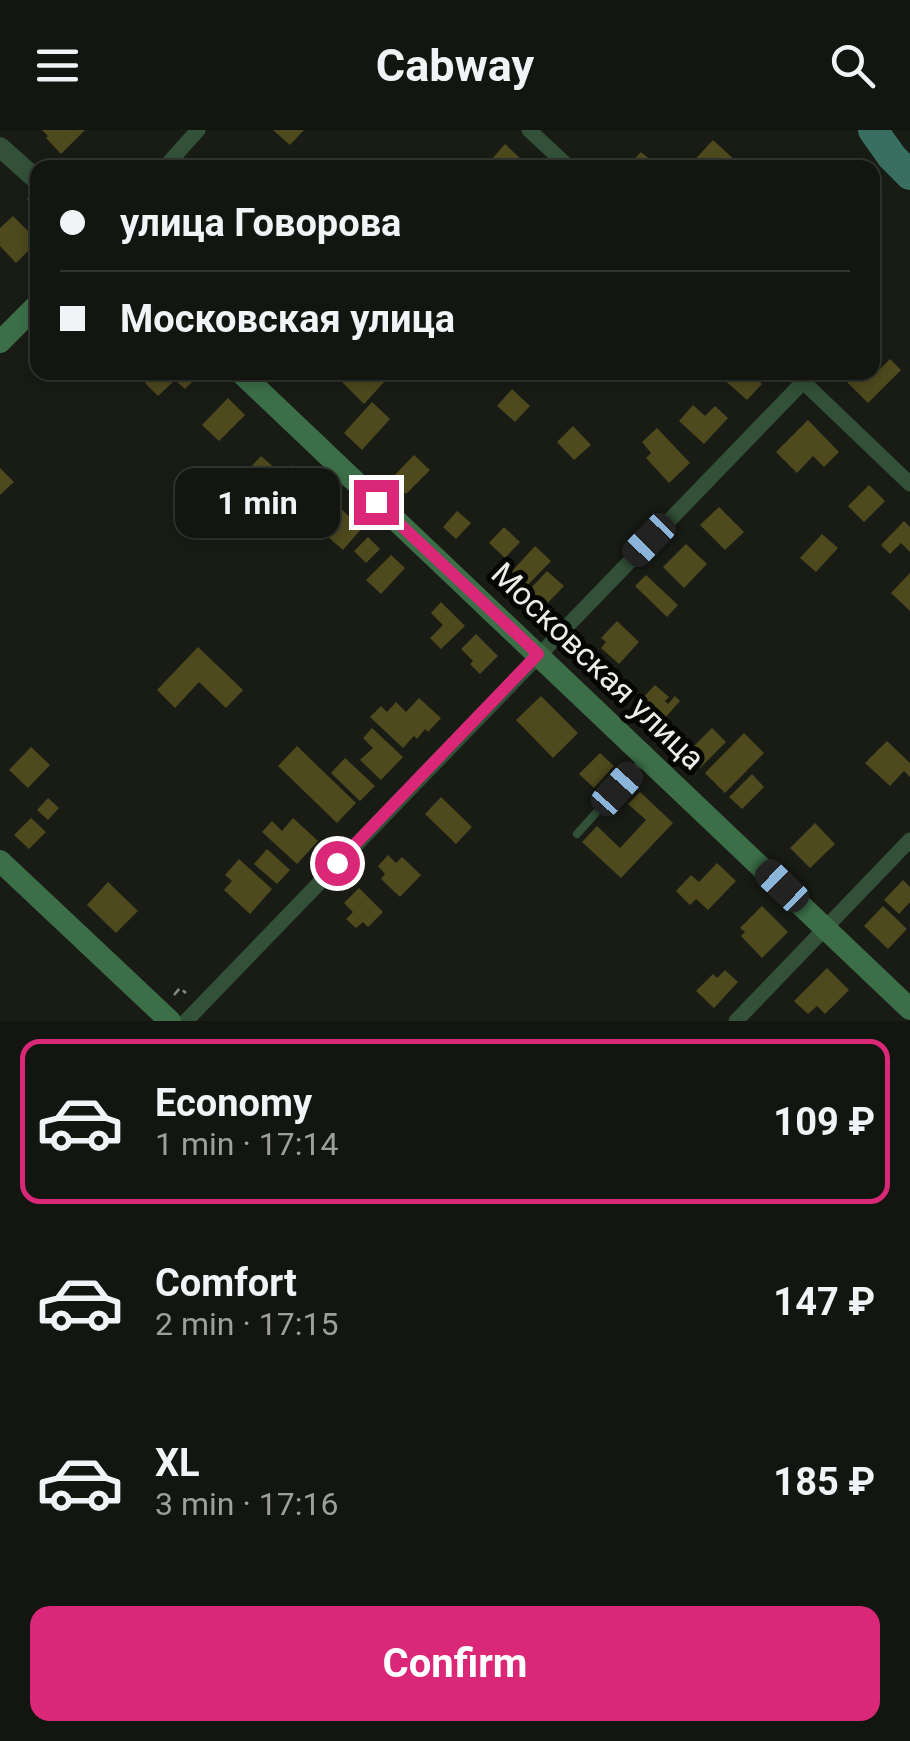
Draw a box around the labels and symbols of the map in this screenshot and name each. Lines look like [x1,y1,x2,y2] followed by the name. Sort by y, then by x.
[176,467,341,537] callout: 1 min
[354,480,399,525] route end
[617,508,681,572] car
[484,555,712,777] street label: Московская улица
[586,757,648,821] car
[315,841,360,886] route start
[750,854,814,918] car

